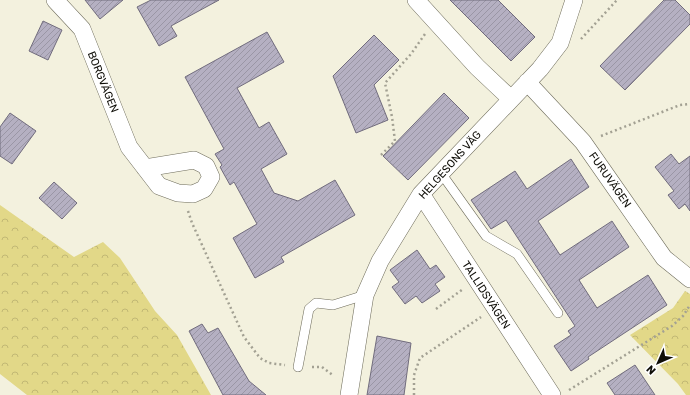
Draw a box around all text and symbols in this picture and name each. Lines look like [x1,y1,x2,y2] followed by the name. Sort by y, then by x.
[85,49,121,115] street label: BORGVÄGEN
[416,128,484,202] street label: HELGESONS VÄG
[586,150,634,210] street label: FURUVÄGEN
[459,259,513,331] street label: TALLIDSVÄGEN
[638,343,678,383] north arrow
[644,362,659,377] text: N

